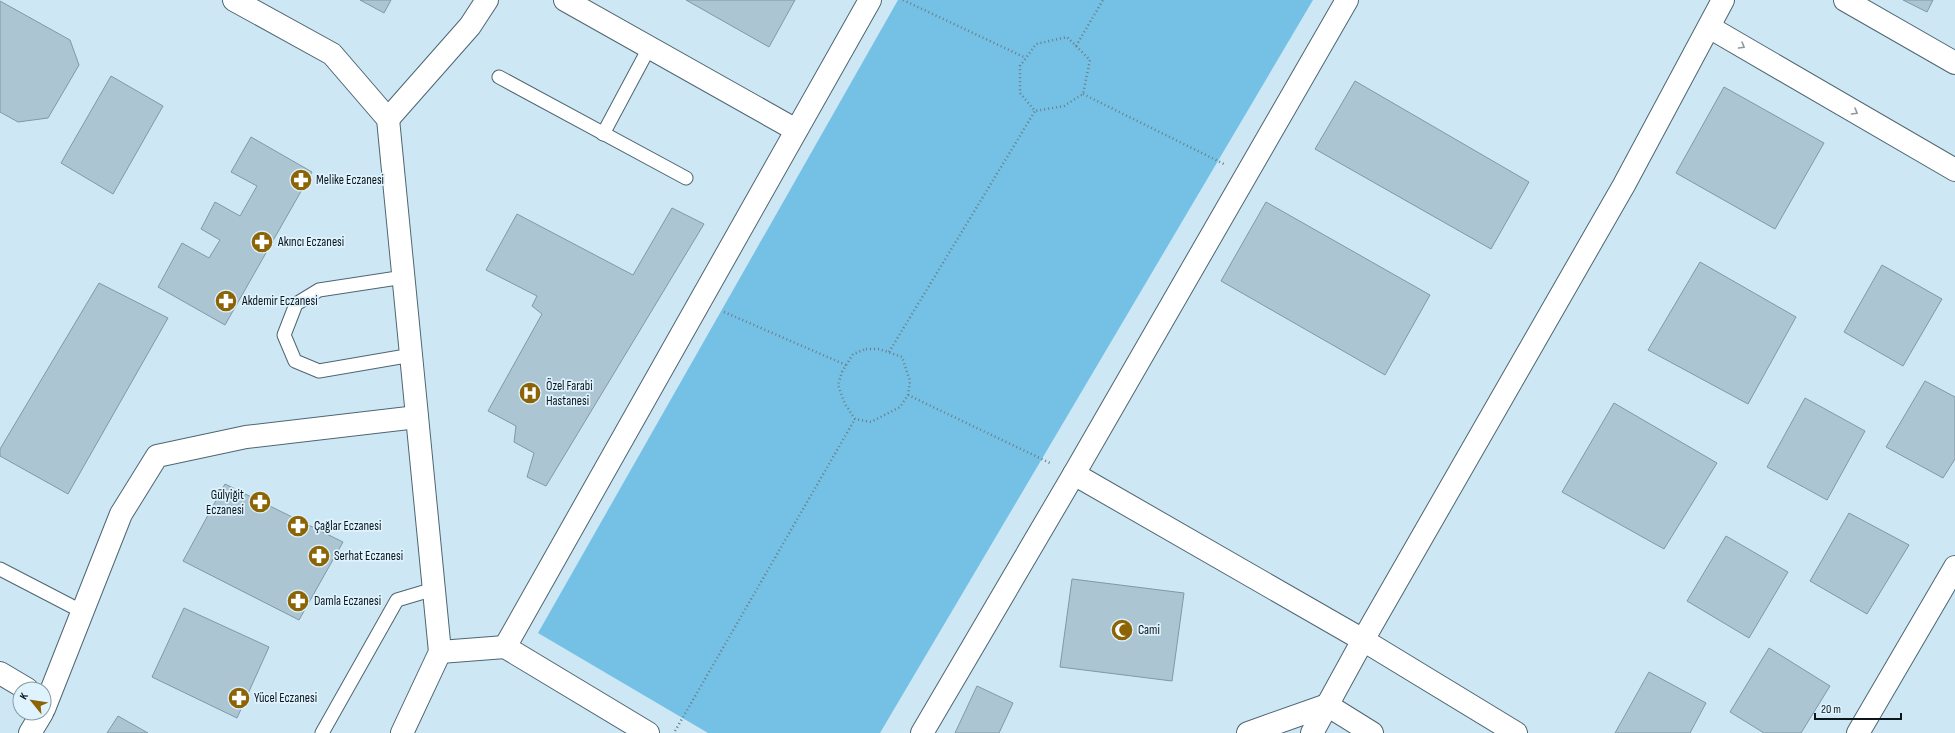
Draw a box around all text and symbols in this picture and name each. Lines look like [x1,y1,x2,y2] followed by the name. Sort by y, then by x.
[1738,42,1746,49] one-way arrow
[1851,107,1858,114] one-way arrow
[288,167,314,193] pharmacy icon: Melike Eczanesi
[316,172,384,188] place label: Melike Eczanesi
[249,229,275,255] pharmacy icon: Akıncı Eczanesi
[277,234,344,250] place label: Akıncı Eczanesi
[213,288,239,314] pharmacy icon: Akdemir Eczanesi
[241,293,318,309] place label: Akdemir Eczanesi
[546,377,593,409] place label: Özel Farabi Hastanesi
[517,380,543,406] hospital icon: Özel Farabi Hastanesi
[206,487,244,518] place label: Gülyiğit Eczanesi
[247,489,273,515] pharmacy icon: Gülyiğit Eczanesi
[285,513,311,539] pharmacy icon: Çağlar Eczanesi
[314,518,381,534] place label: Çağlar Eczanesi
[306,543,332,569] pharmacy icon: Serhat Eczanesi
[334,548,403,564] place label: Serhat Eczanesi
[285,588,311,614] pharmacy icon: Damla Eczanesi
[314,593,381,609] place label: Damla Eczanesi
[1109,617,1135,643] mosque icon: Cami
[1138,622,1160,638] place label: Cami
[12,681,52,721] north arrow
[226,685,252,711] pharmacy icon: Yücel Eczanesi
[17,690,31,702] text: K
[254,690,317,706] place label: Yücel Eczanesi
[1815,695,1901,721] scale bar
[1821,702,1841,717] text: 20 m

